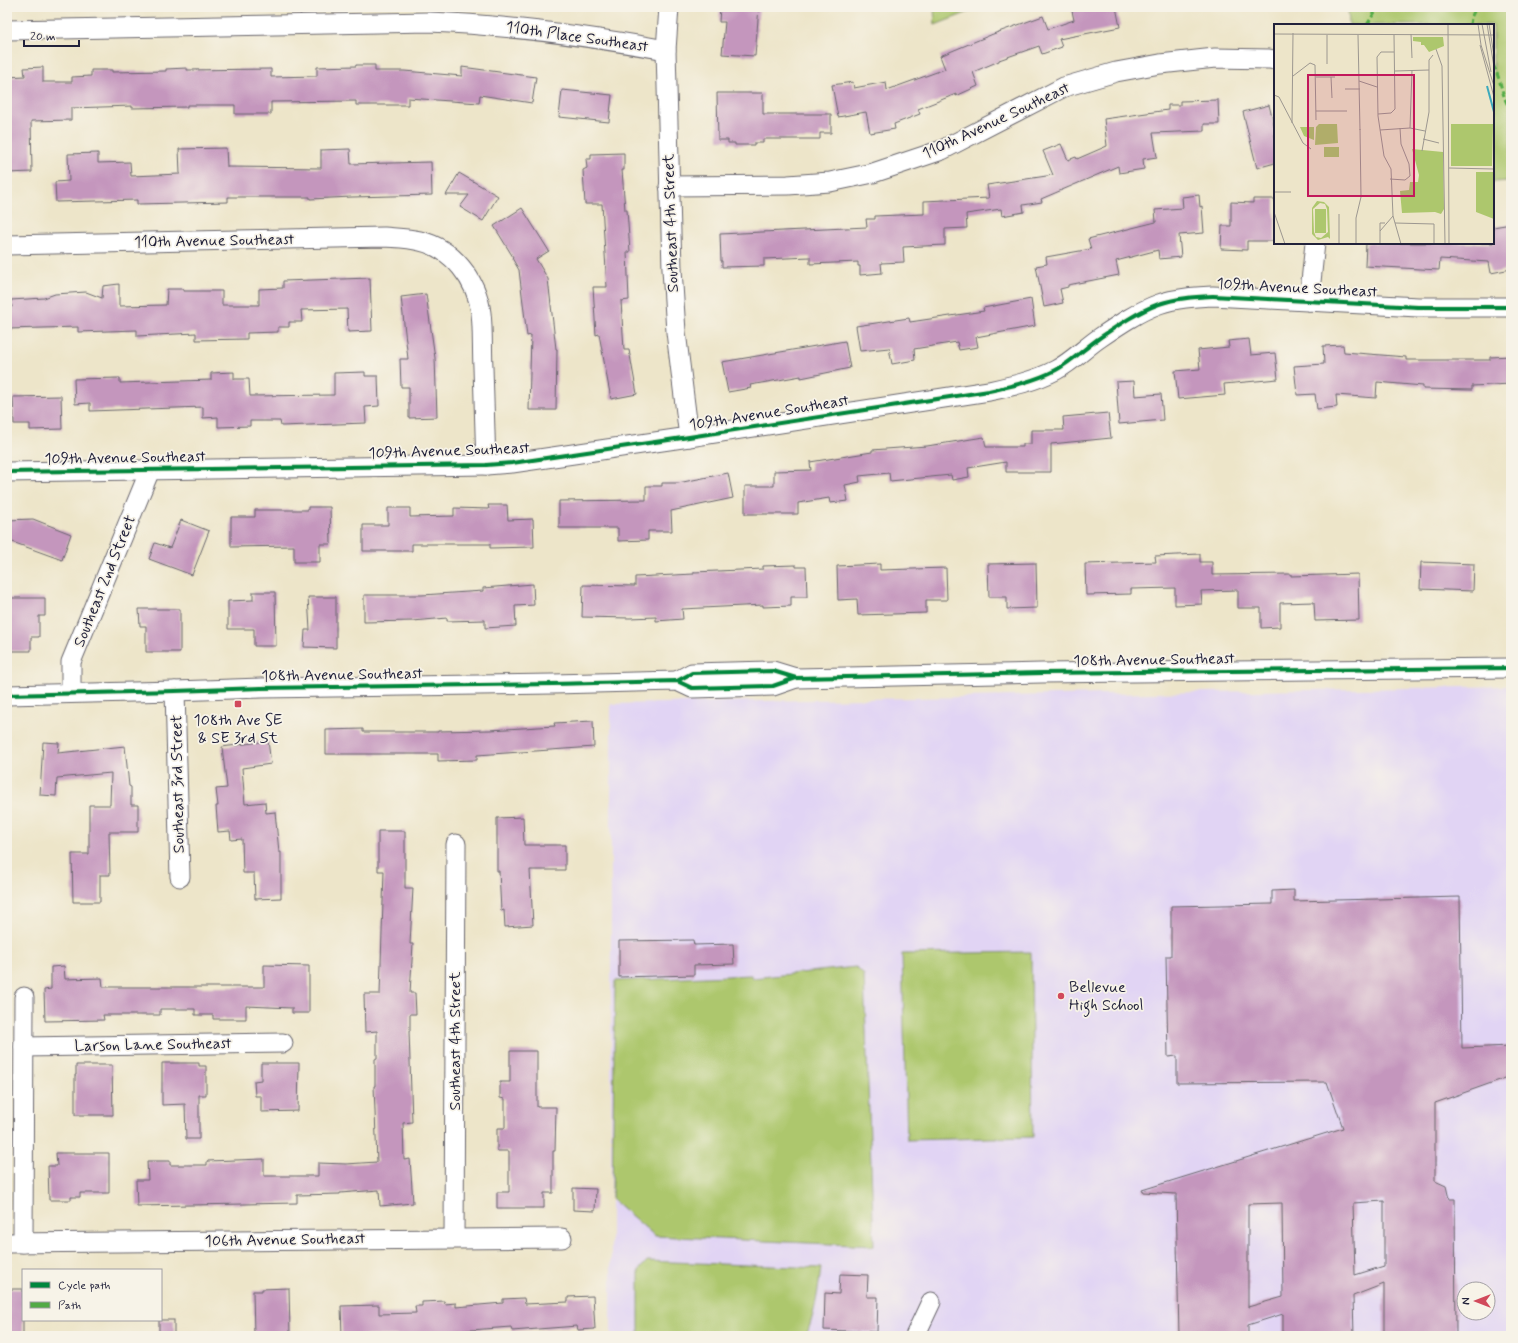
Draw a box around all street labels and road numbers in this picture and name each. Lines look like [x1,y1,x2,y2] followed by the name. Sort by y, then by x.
[504,17,650,57] street label: 110th Place Southeast
[919,78,1073,164] street label: 110th Avenue Southeast
[658,153,684,293] street label: Southeast 4th Street
[134,229,294,253] street label: 110th Avenue Southeast
[1216,273,1378,303] street label: 109th Avenue Southeast
[688,390,850,436] street label: 109th Avenue Southeast
[368,438,530,464] street label: 109th Avenue Southeast
[44,446,206,470] street label: 109th Avenue Southeast
[69,511,141,650] street label: Southeast 2nd Street
[1073,648,1235,672] street label: 108th Avenue Southeast
[261,663,423,687] street label: 108th Avenue Southeast
[166,714,190,853] street label: Southeast 3rd Street
[445,971,466,1110] street label: Southeast 4th Street
[74,1033,232,1057] street label: Larson Lane Southeast
[205,1228,365,1252] street label: 106th Avenue Southeast

